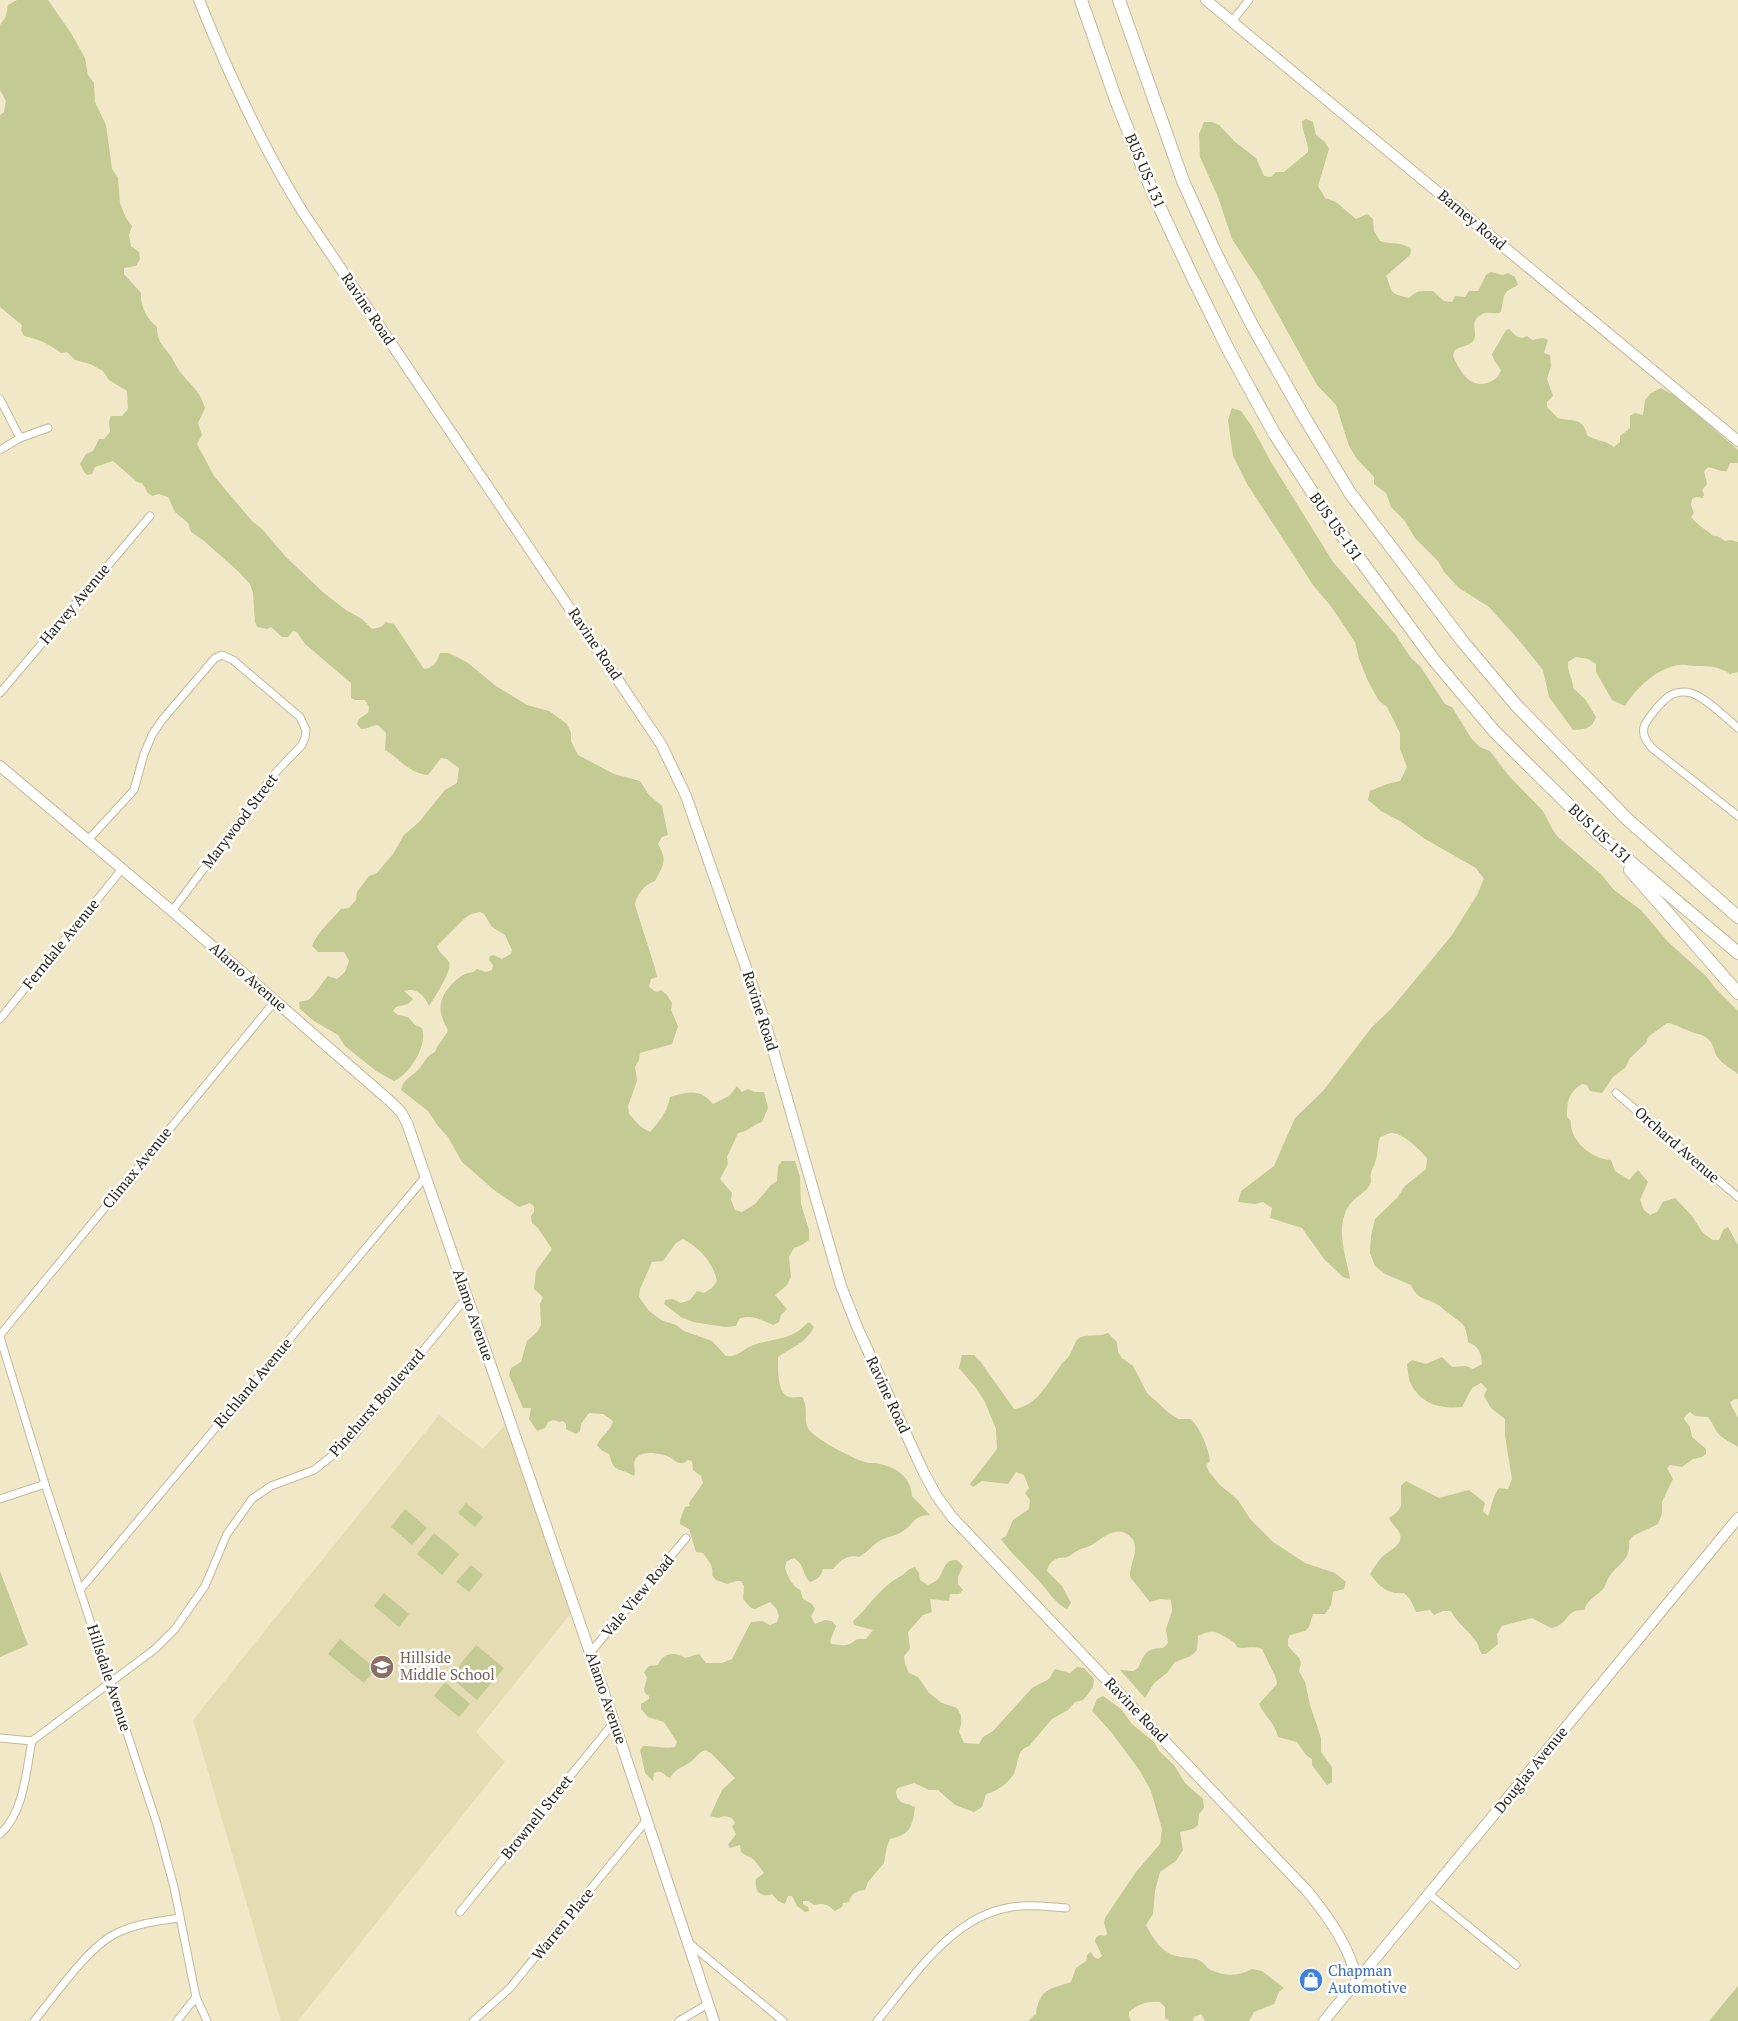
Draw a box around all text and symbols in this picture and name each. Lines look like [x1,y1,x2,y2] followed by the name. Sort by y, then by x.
[1121,130,1171,211] street label: BUS US-131
[1434,185,1511,254] street label: Barney Road
[337,269,400,348] street label: Ravine Road
[1306,488,1368,565] street label: BUS US-131
[35,559,114,648] street label: Harvey Avenue
[564,604,627,683] street label: Ravine Road
[197,769,282,872] street label: Marywood Street
[1565,799,1637,868] street label: BUS US-131
[18,894,103,993] street label: Ferndale Avenue
[206,937,291,1015] street label: Alamo Avenue
[739,968,783,1053] street label: Ravine Road
[1631,1102,1725,1187] street label: Orchard Avenue
[97,1122,175,1212] street label: Climax Avenue
[449,1266,499,1363] street label: Alamo Avenue
[209,1333,296,1432] street label: Richland Avenue
[324,1344,428,1460] street label: Pinehurst Boulevard
[862,1353,915,1436] street label: Ravine Road
[597,1550,678,1641] street label: Vale View Road
[83,1622,137,1734] street label: Hillsdale Avenue
[400,1647,495,1684] place label: Hillside Middle School
[582,1649,632,1746] street label: Alamo Avenue
[369,1654,395,1680] school or university icon: Hillside Middle School
[1101,1673,1173,1746] street label: Ravine Road
[1489,1722,1572,1817] street label: Douglas Avenue
[496,1770,577,1863] street label: Brownell Street
[527,1883,598,1964] street label: Warren Place
[1328,1960,1407,1997] place label: Chapman Automotive
[1298,1967,1324,1993] shop icon: Chapman Automotive

